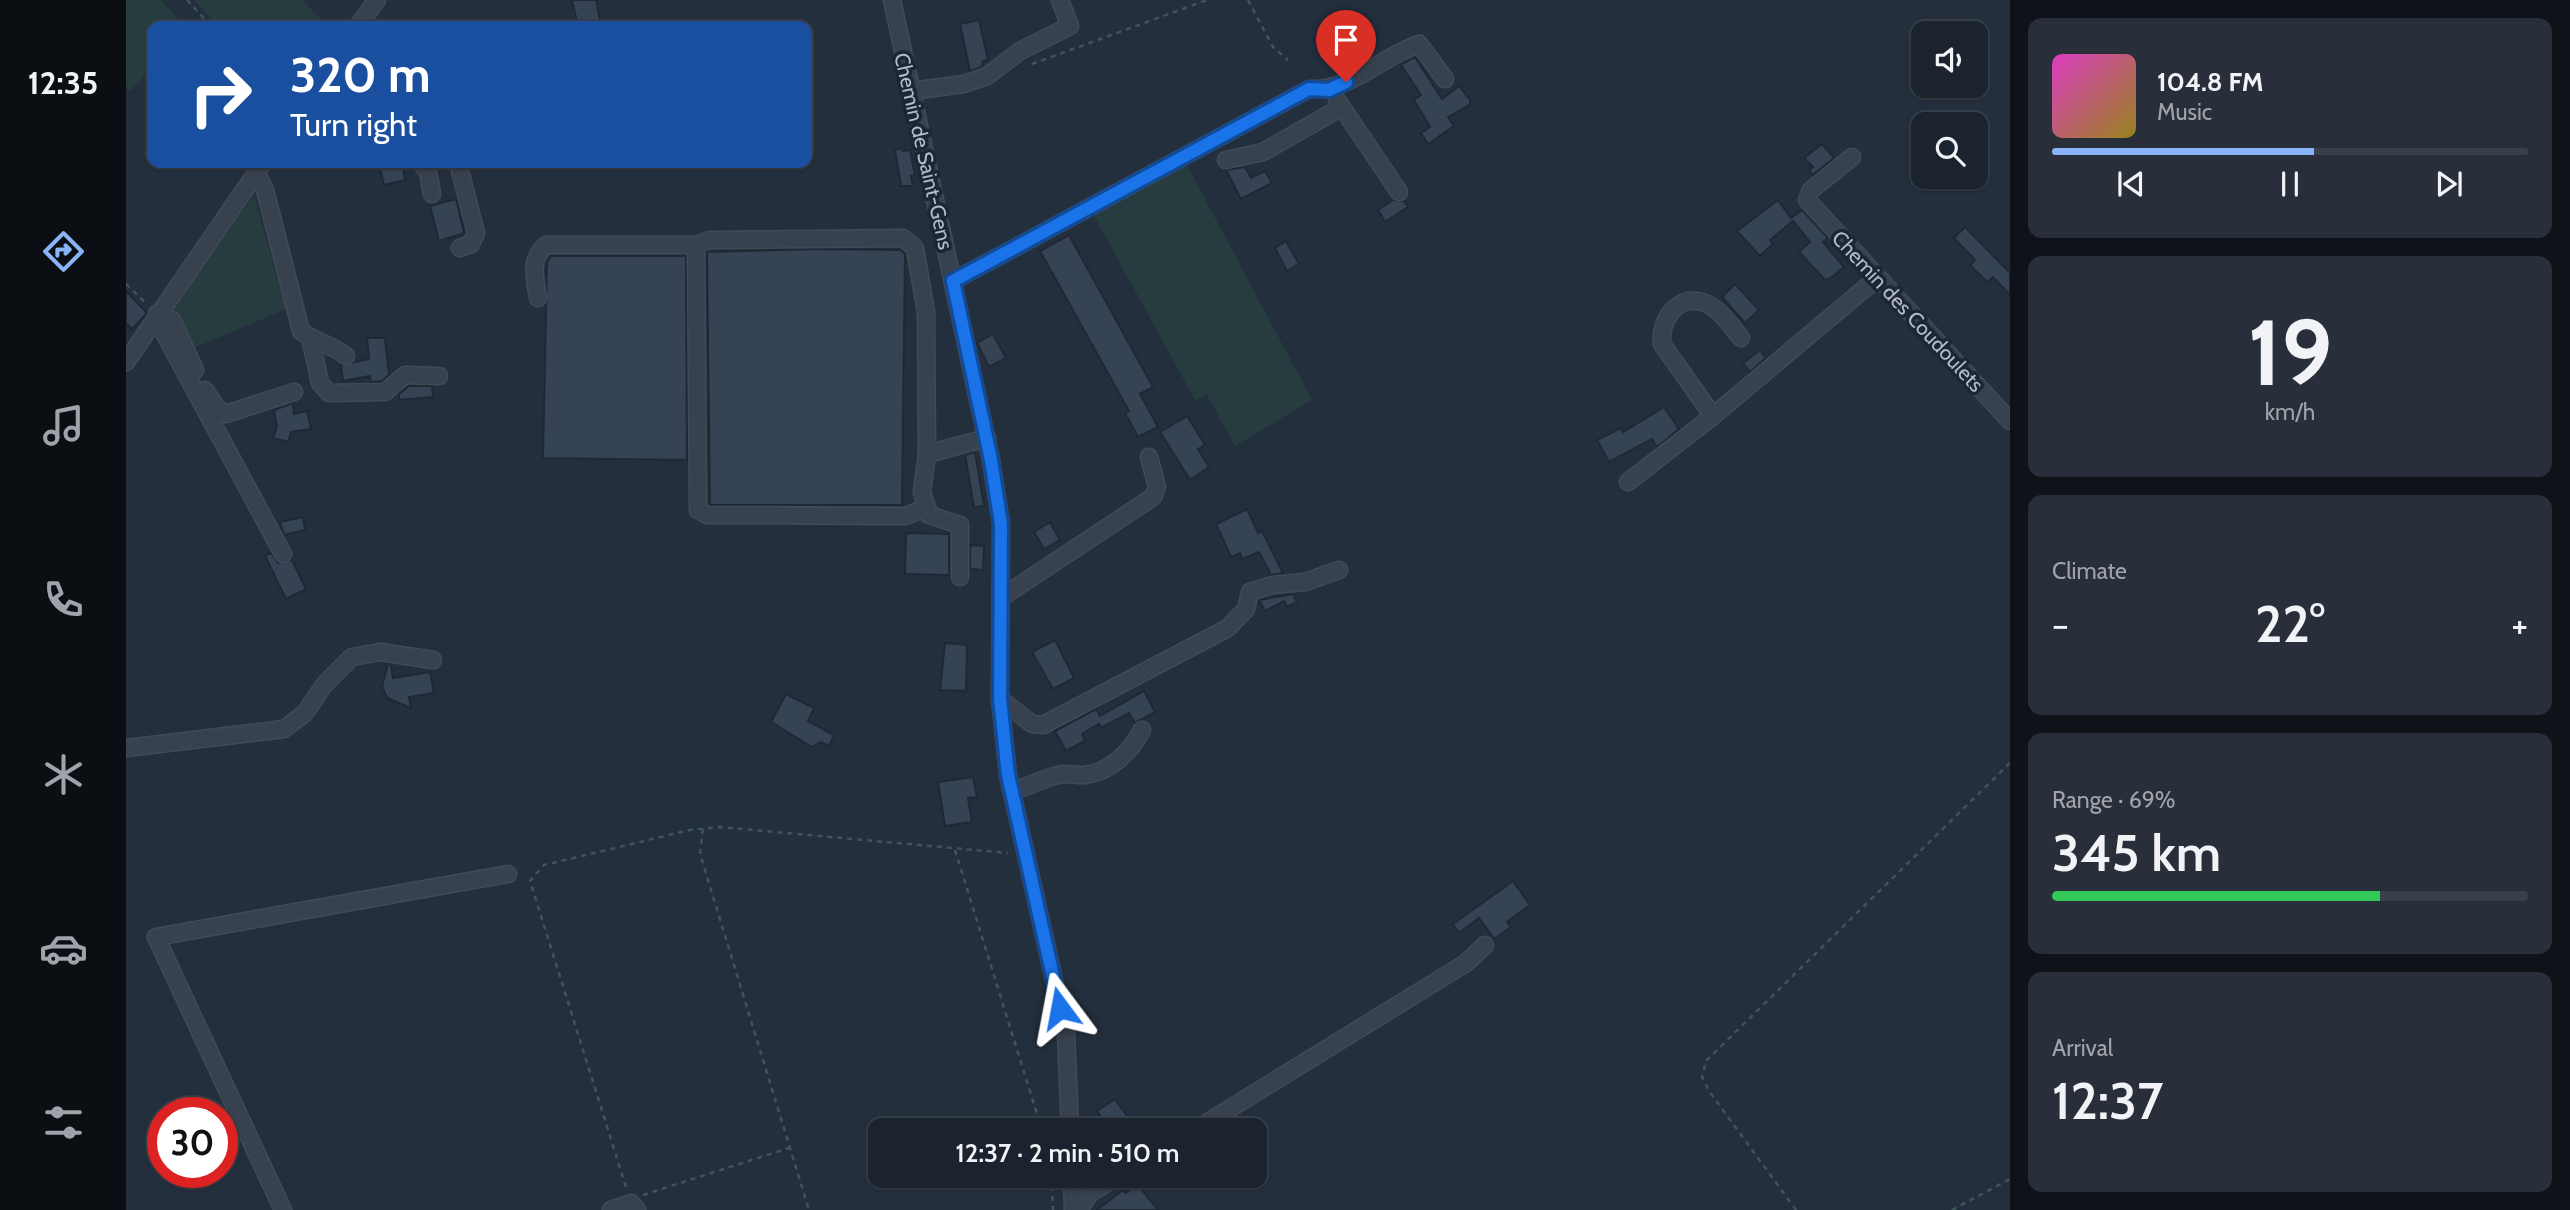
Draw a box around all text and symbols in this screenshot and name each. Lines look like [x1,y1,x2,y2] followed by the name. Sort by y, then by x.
[1316,10,1376,82] pin
[1327,21,1365,59] icon: arrive
[1911,21,1988,189] map controls
[1911,21,1988,98] button: sound
[290,45,431,104] text: 320 m
[175,49,266,140] icon: right
[889,50,959,252] street label: Chemin de Saint-Gens
[28,63,98,102] text: 12:35
[2157,66,2263,98] text: 104.8 FM
[2157,98,2212,126] text: Music
[290,105,417,144] text: Turn right
[1911,112,1988,189] button: search
[2112,165,2150,203] icon: previous
[2271,165,2309,203] icon: pause
[2430,165,2468,203] icon: next
[1827,225,1989,397] street label: Chemin des Coudoulets
[39,227,88,276] icon: directions
[2248,297,2332,408] text: 19
[2265,398,2315,426] text: km/h
[39,401,88,450] icon: music
[2052,557,2127,585] text: Climate
[39,575,88,624] icon: phone
[2255,592,2325,655] text: 22°
[2052,601,2069,648] text: −
[2511,601,2528,648] text: +
[39,750,88,799] icon: climate
[2052,786,2176,814] text: Range · 69%
[2052,821,2221,884] text: 345 km
[39,924,88,973] icon: car
[1023,971,1097,1045] position arrow
[2052,1034,2113,1062] text: Arrival
[2052,1069,2164,1132] text: 12:37
[147,1097,238,1188] speed limit sign: 30
[39,1098,88,1147] icon: filters
[956,1137,1179,1169] text: 12:37 · 2 min · 510 m

